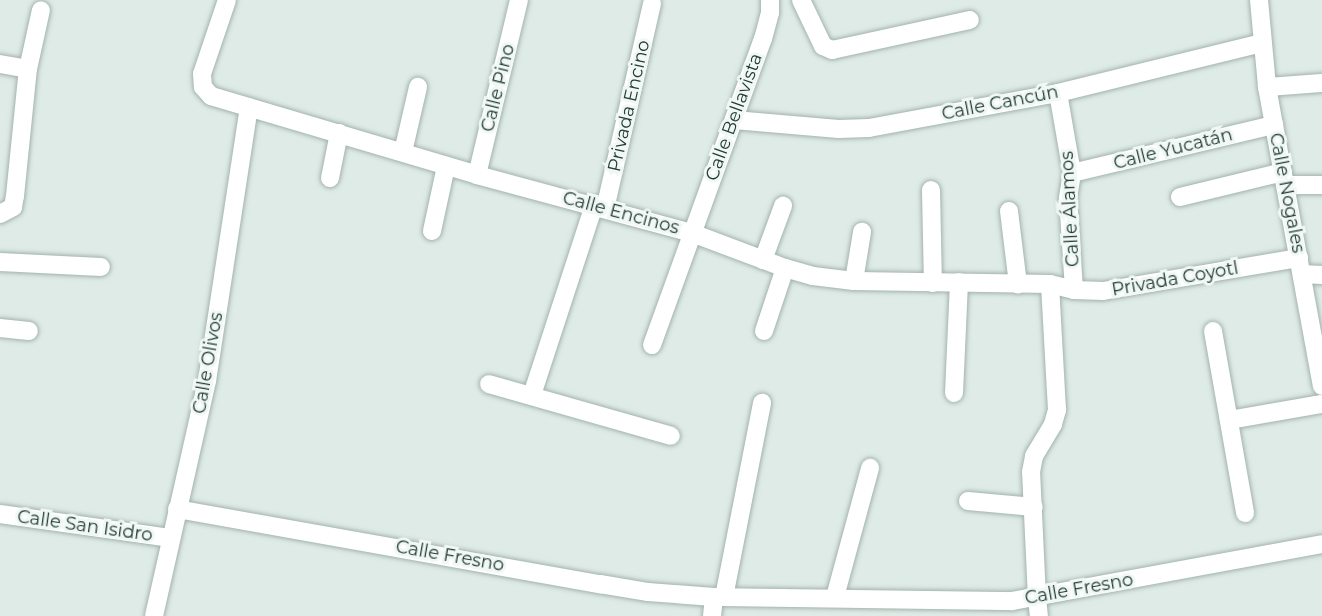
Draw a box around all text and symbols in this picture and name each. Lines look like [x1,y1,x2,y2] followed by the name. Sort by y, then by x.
[603,38,655,174] street label: Privada Encino
[477,42,519,134] street label: Calle Pino
[701,50,767,184] street label: Calle Bellavista
[940,81,1060,125] street label: Calle Cancún
[1111,124,1235,174] street label: Calle Yucatán
[1265,131,1309,255] street label: Calle Nogales
[1056,150,1084,268] street label: Calle Álamos
[560,187,682,239] street label: Calle Encinos
[1110,257,1240,301] street label: Privada Coyotl
[188,310,228,416] street label: Calle Olivos
[16,506,154,546] street label: Calle San Isidro
[394,536,506,576] street label: Calle Fresno
[1023,569,1135,609] street label: Calle Fresno

